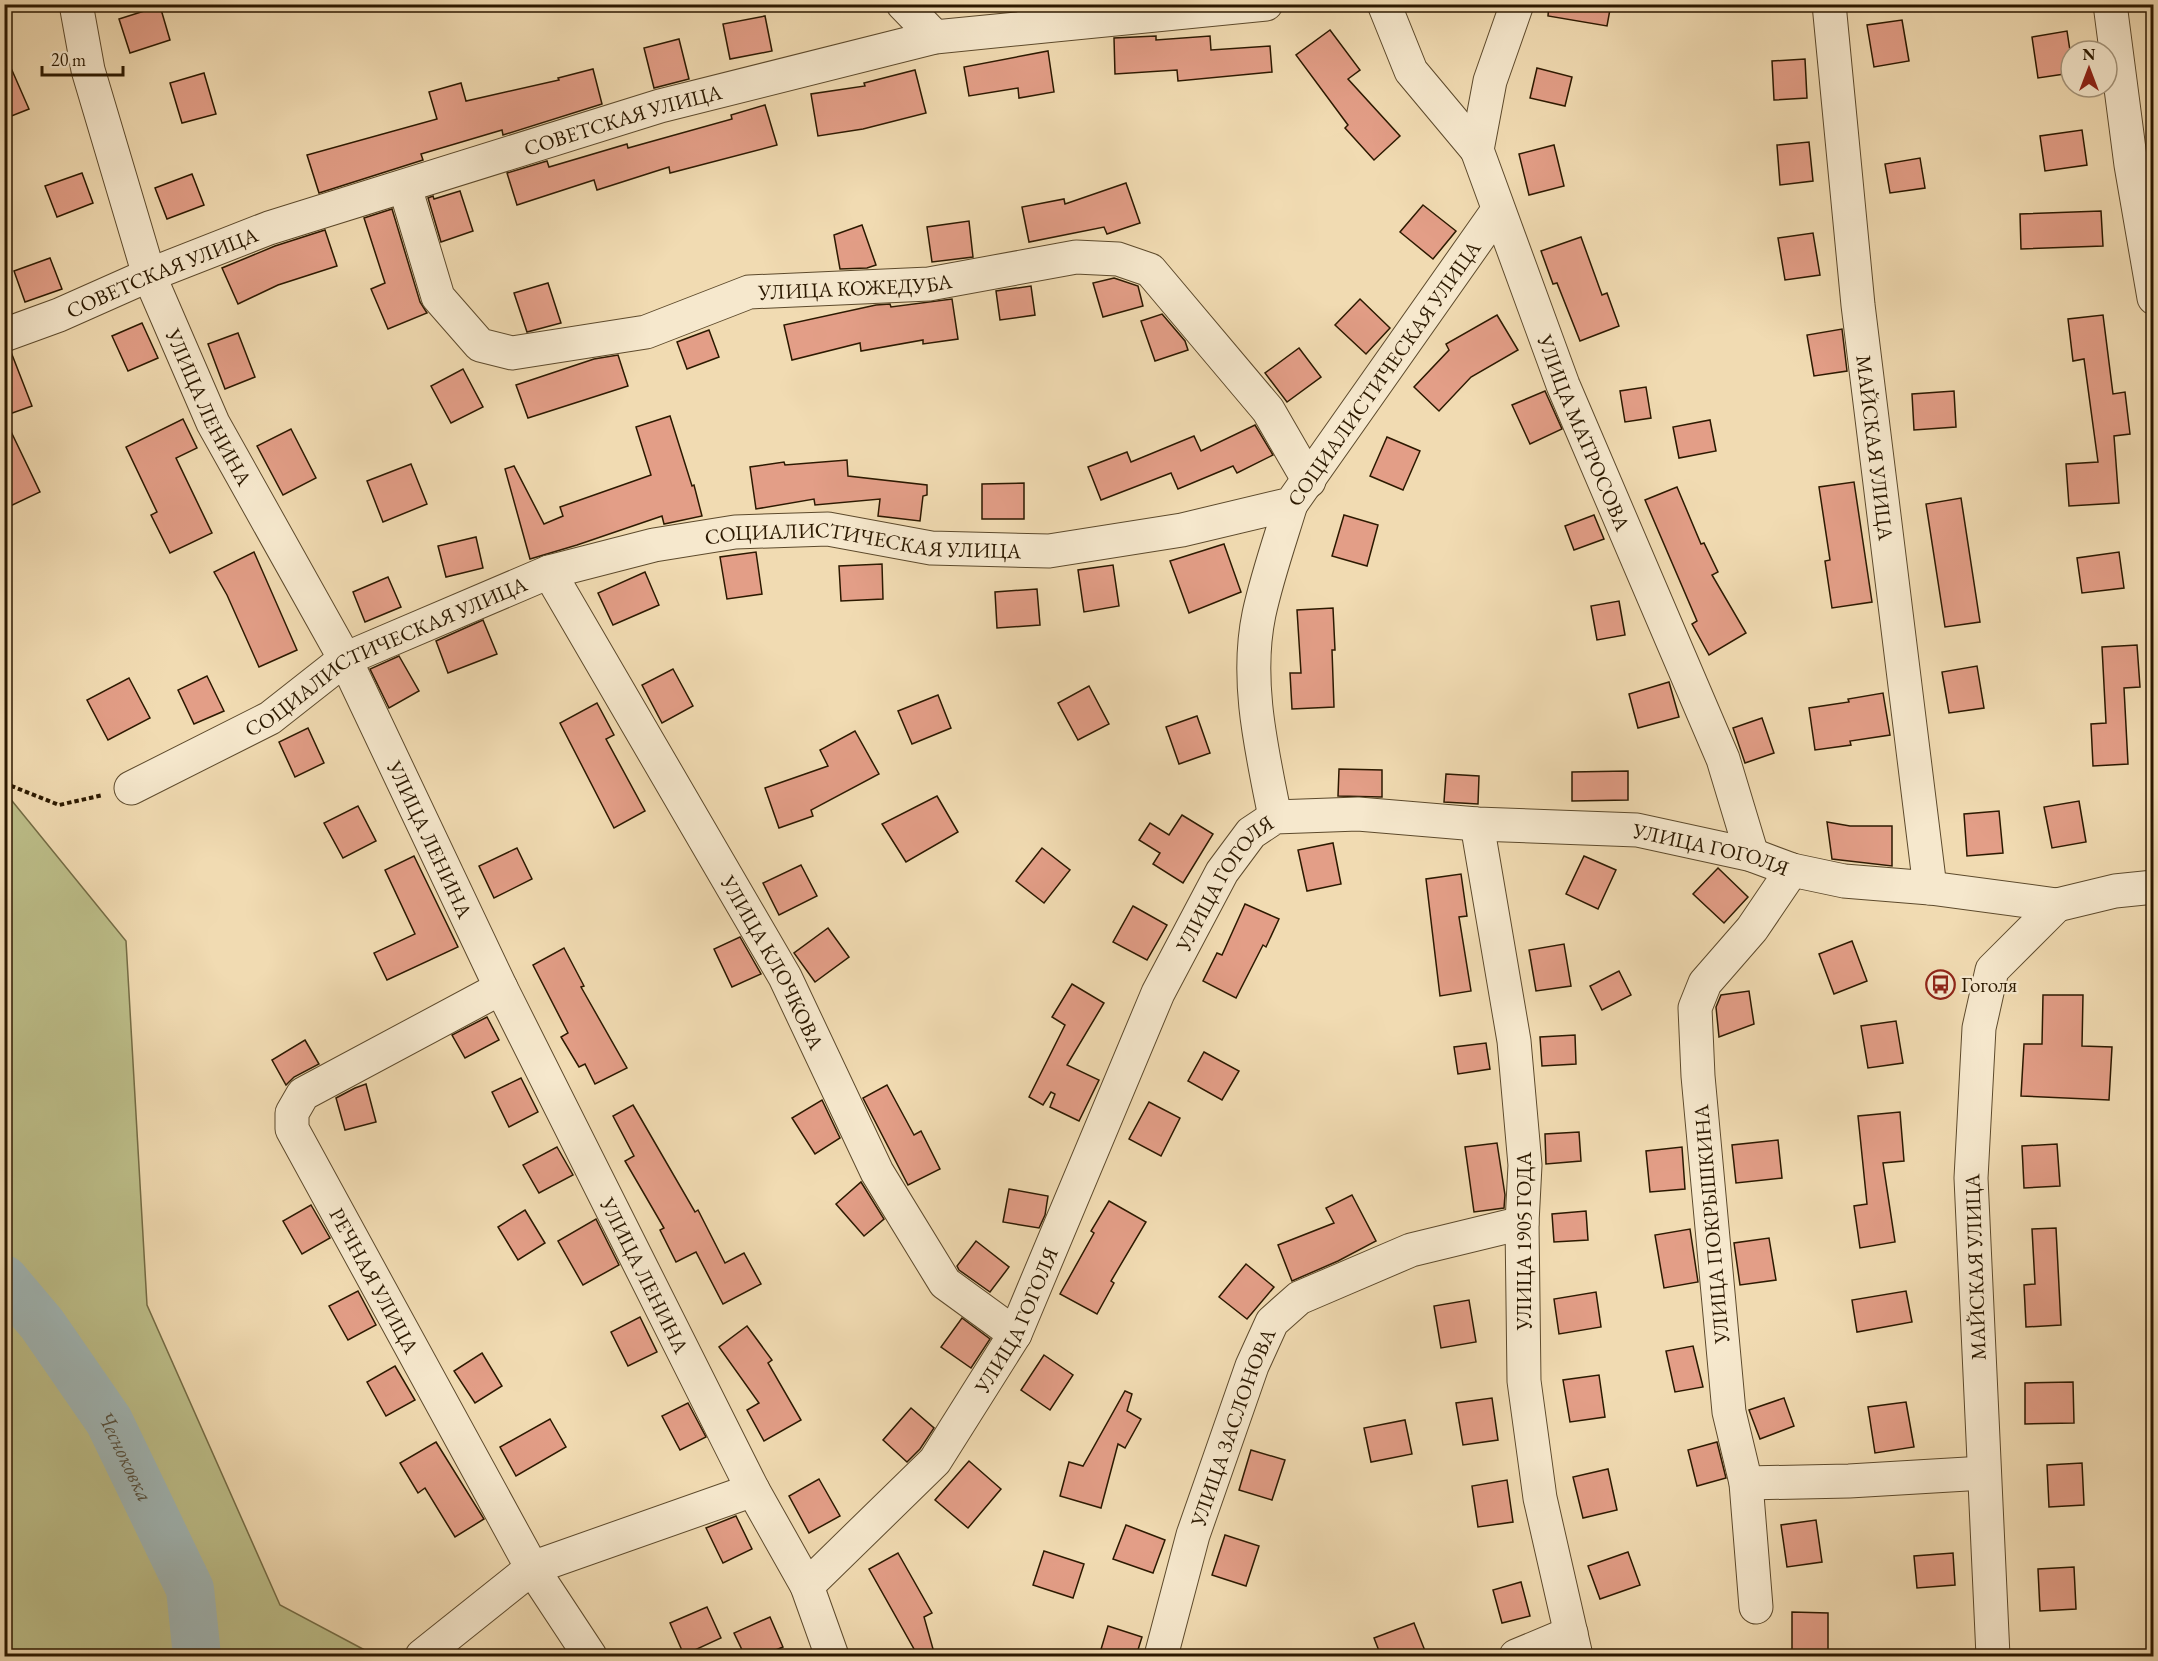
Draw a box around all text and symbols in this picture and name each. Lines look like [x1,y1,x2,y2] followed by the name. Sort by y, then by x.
[42,39,123,77] scale bar
[2059,39,2119,99] north arrow
[2083,44,2096,65] text: N
[51,48,86,71] text: 20 m
[520,77,725,161] street label: СОВЕТСКАЯ УЛИЦА
[62,220,262,324] street label: СОВЕТСКАЯ УЛИЦА
[1280,235,1486,511] street label: СОЦИАЛИСТИЧЕСКАЯ УЛИЦА
[757,266,955,305] street label: УЛИЦА КОЖЕДУБА
[160,323,259,490] street label: УЛИЦА ЛЕНИНА
[1532,330,1637,535] street label: УЛИЦА МАТРОСОВА
[1851,353,1900,542] street label: МАЙСКАЯ УЛИЦА
[703,515,1022,564] street label: СОЦИАЛИСТИЧЕСКАЯ УЛИЦА
[240,569,531,742] street label: СОЦИАЛИСТИЧЕСКАЯ УЛИЦА
[381,755,479,923] street label: УЛИЦА ЛЕНИНА
[1169,809,1278,957] street label: УЛИЦА ГОГОЛЯ
[1629,816,1793,881] street label: УЛИЦА ГОГОЛЯ
[715,869,831,1054] street label: УЛИЦА КЛОЧКОВА
[1924,968,1956,1000] bus stop icon: Гоголя
[1961,971,2017,998] place label: Гоголя
[1687,1103,1735,1346] street label: УЛИЦА ПОКРЫШКИНА
[1510,1151,1537,1331] street label: УЛИЦА 1905 ГОДА
[1958,1173,1992,1361] street label: МАЙСКАЯ УЛИЦА
[594,1192,696,1358] street label: УЛИЦА ЛЕНИНА
[324,1203,426,1358] street label: РЕЧНАЯ УЛИЦА
[967,1243,1063,1399] street label: УЛИЦА ГОГОЛЯ
[1183,1323,1281,1531] street label: УЛИЦА ЗАСЛОНОВА
[92,1405,160,1506] water label: Чесноковка

